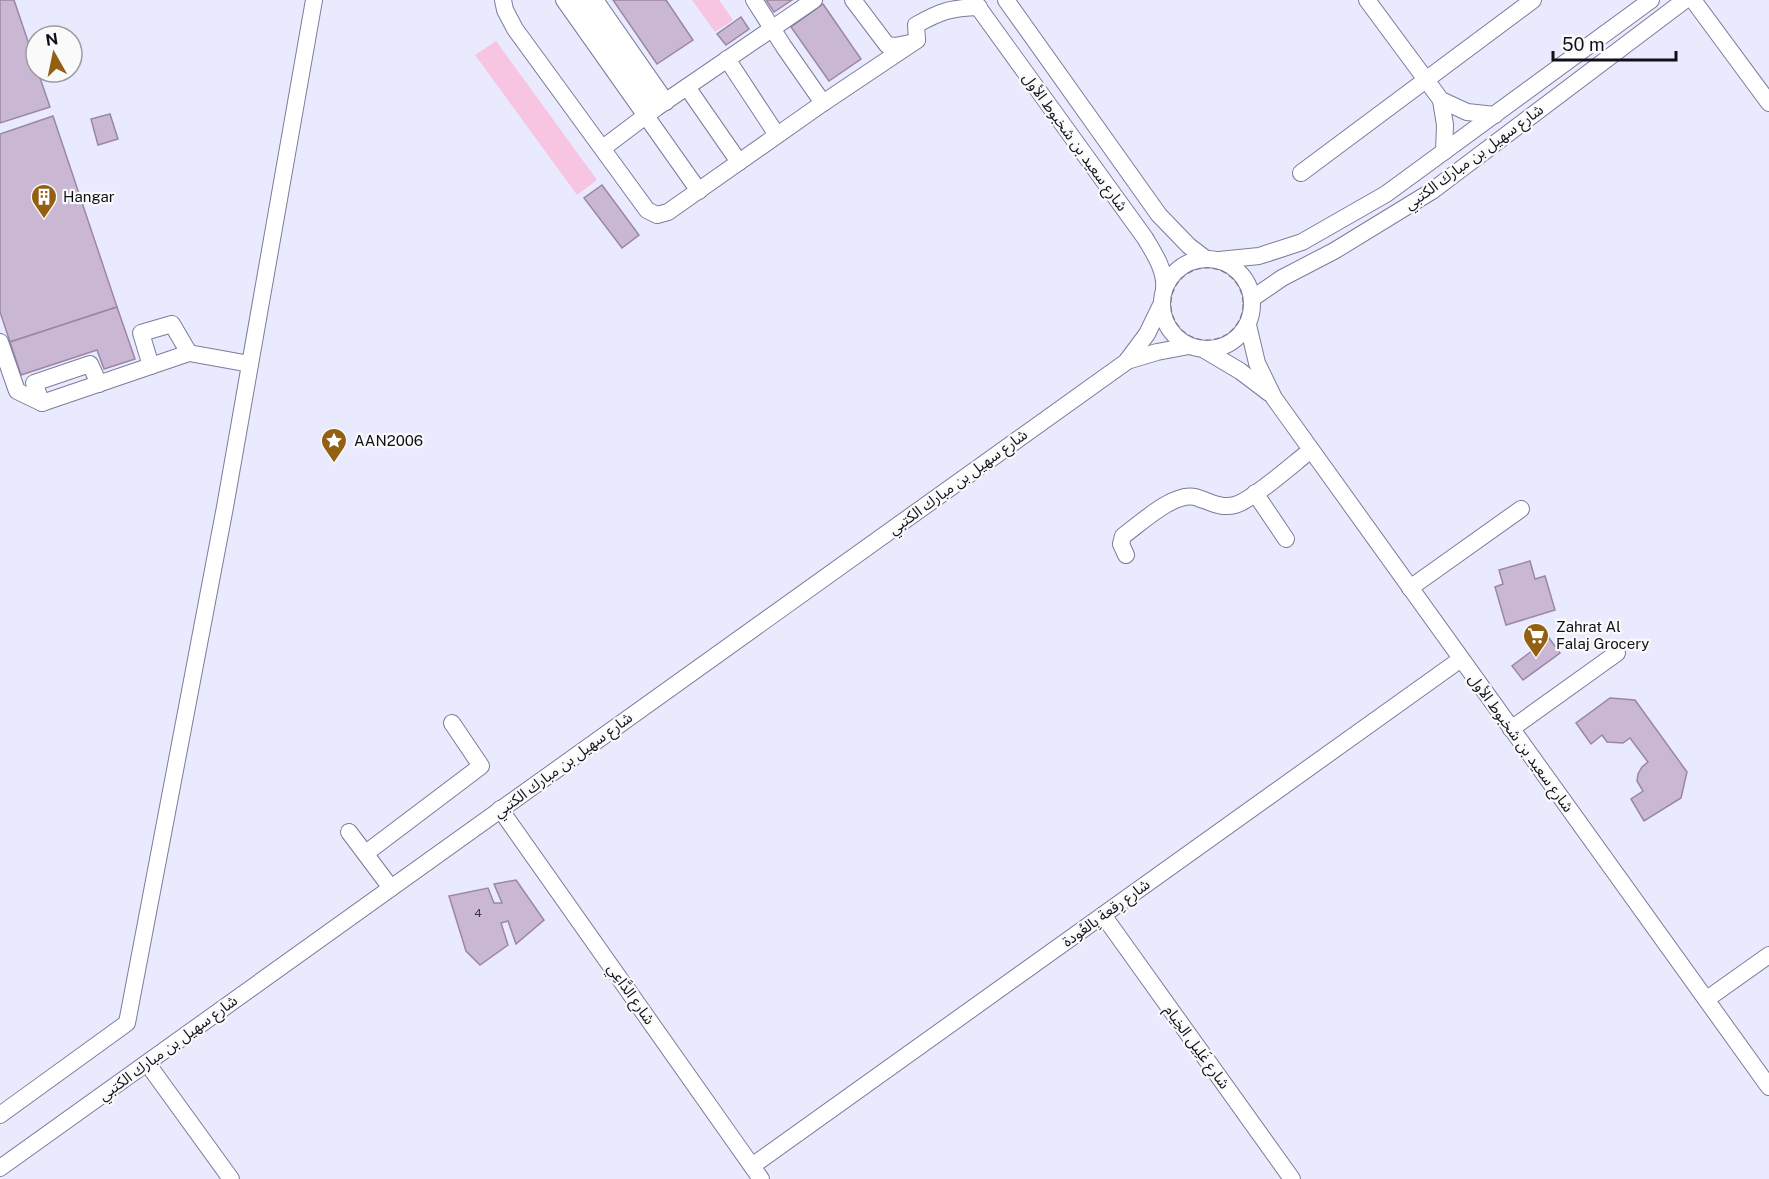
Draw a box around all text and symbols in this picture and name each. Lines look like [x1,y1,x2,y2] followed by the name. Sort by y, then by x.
[24,24,84,84] north arrow
[1553,24,1676,62] scale bar
[44,29,59,50] text: N
[1562,34,1605,55] text: 50 m
[1016,69,1131,217] street label: شارع سعيد بن شخبوط الأول
[1401,100,1549,216] street label: شارع سهيل بن مبارك الكتبي
[29,182,59,220] building icon: Hangar
[63,188,115,205] place label: Hangar
[885,425,1033,541] street label: شارع سهيل بن مبارك الكتبي
[319,426,349,464] place icon: AAN2006
[354,432,423,449] place label: AAN2006
[1556,618,1649,652] place label: Zahrat Al Falaj Grocery
[1521,621,1551,659] supermarket icon: Zahrat Al Falaj Grocery
[1462,670,1577,818] street label: شارع سعيد بن شخبوط الأول
[490,708,638,824] street label: شارع سهيل بن مبارك الكتبي
[1059,875,1155,953] street label: شارع رِقعة بِالعُودة
[474,906,482,920] house number: 4
[601,960,659,1030] street label: شارع الدَّاعِي
[95,991,243,1107] street label: شارع سهيل بن مبارك الكتبي
[1158,1002,1234,1094] street label: شارع غَلِيل الخِيام

